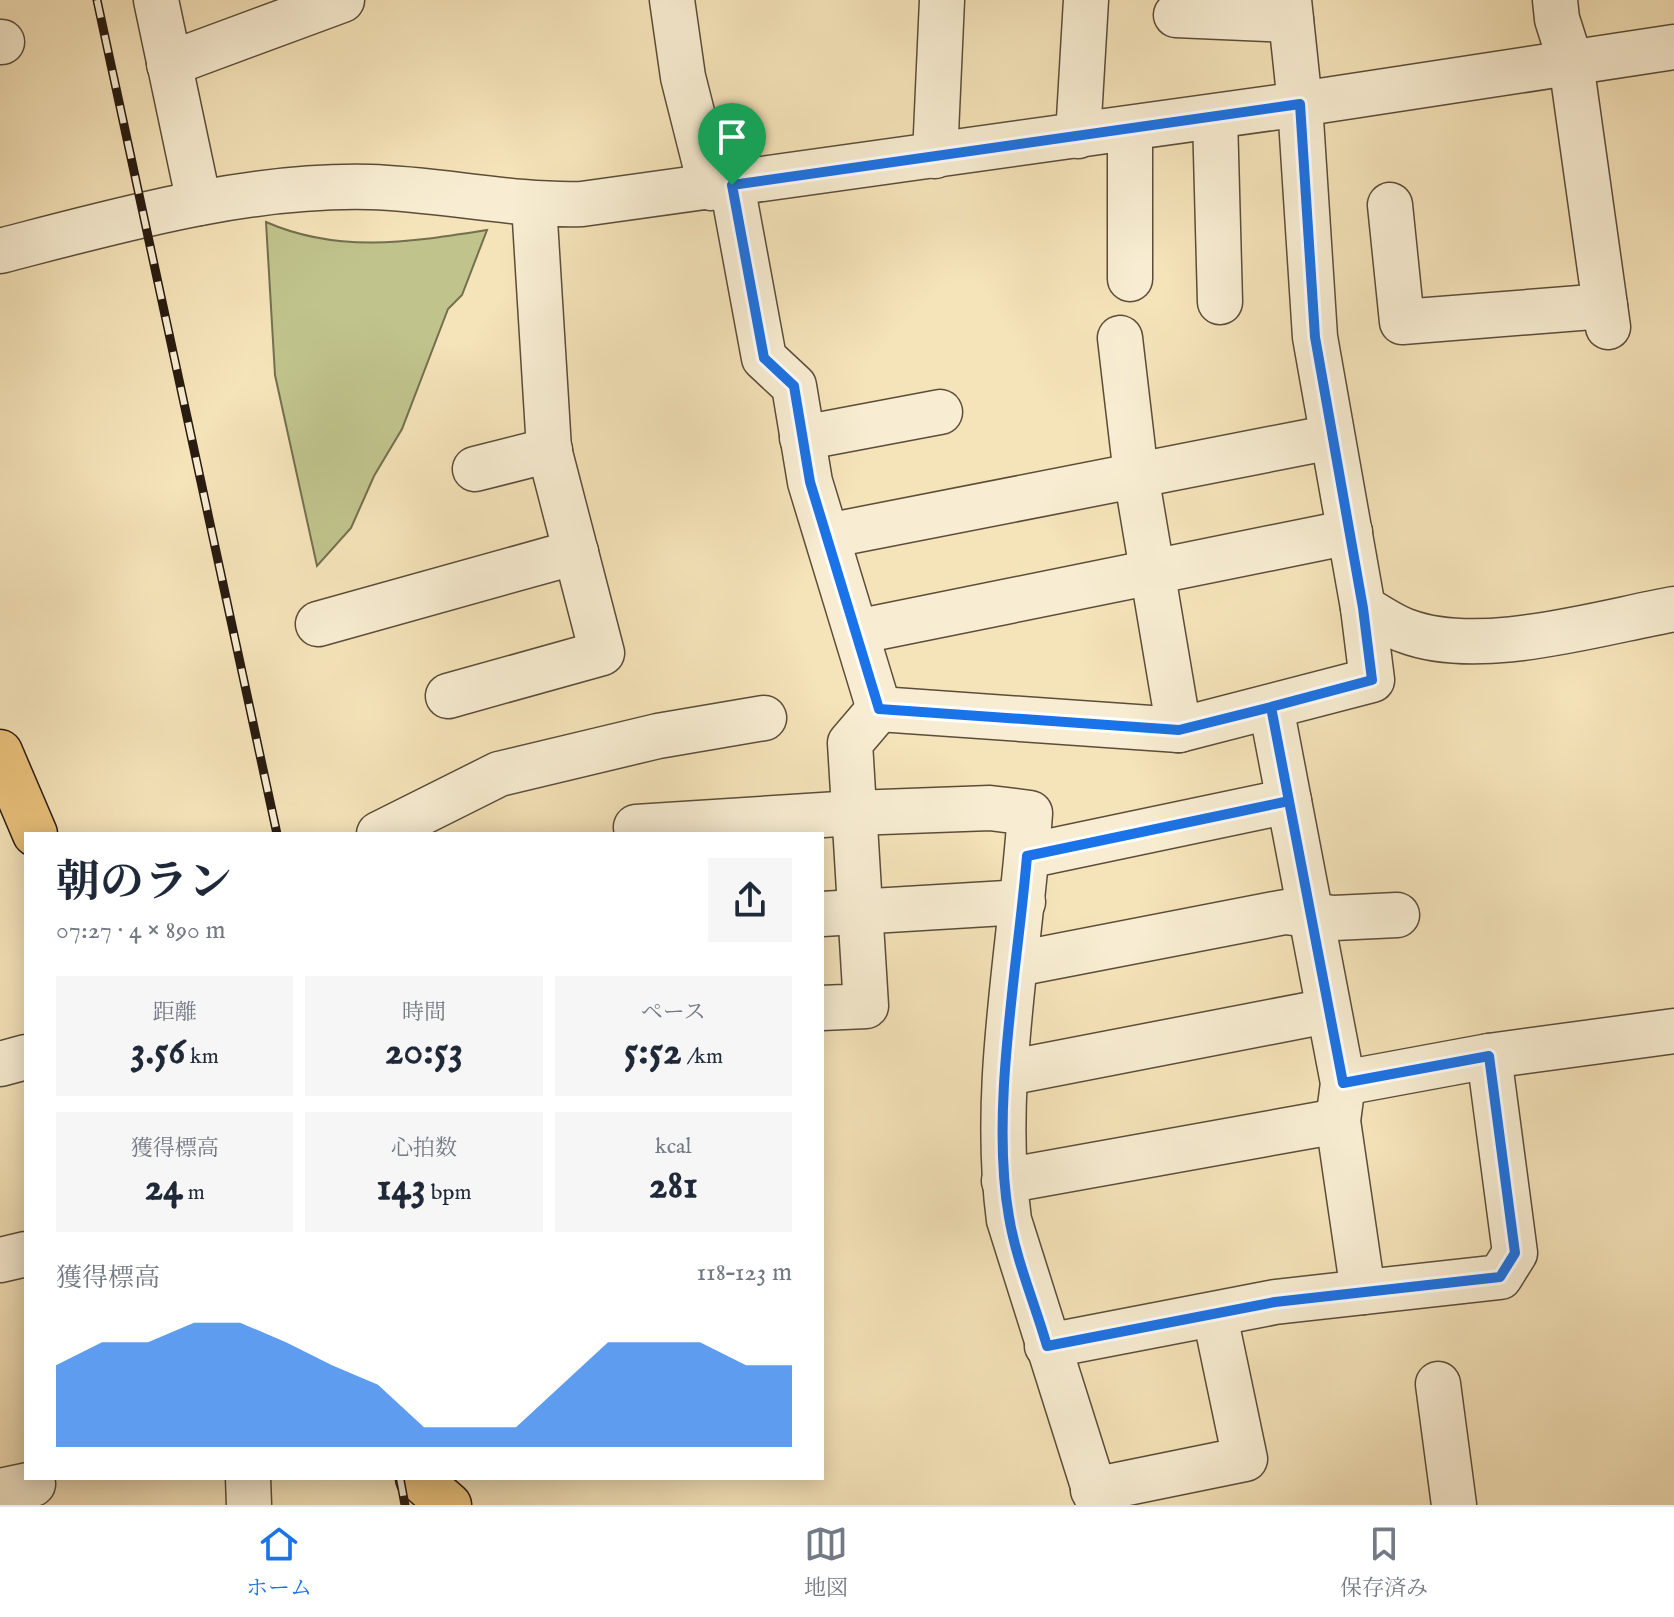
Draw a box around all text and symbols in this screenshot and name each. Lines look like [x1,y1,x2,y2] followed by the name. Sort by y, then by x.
[698,103,766,185] pin
[710,115,754,159] icon: arrive
[56,856,232,912] text: 朝のラン
[708,858,792,942] button: share
[56,914,226,947] text: 07:27 · 4 × 890 m
[153,999,197,1027] text: 距離
[402,999,446,1027] text: 時間
[641,999,706,1027] text: ペース
[130,1027,185,1078] text: 3.56
[385,1027,463,1078] text: 20:53
[624,1027,682,1078] text: 5:52
[185,1043,219,1071] text: km
[682,1043,723,1071] text: /km
[655,1133,692,1161] text: kcal
[131,1135,219,1163] text: 獲得標高
[391,1135,457,1163] text: 心拍数
[649,1161,698,1212] text: 281
[145,1163,183,1214] text: 24
[377,1163,426,1214] text: 143
[183,1179,205,1207] text: m
[426,1179,471,1207] text: bpm
[696,1256,792,1289] text: 118–123 m
[56,1262,160,1295] text: 獲得標高
[246,1522,312,1603] tab: ホーム
[804,1522,848,1603] tab: 地図
[1340,1522,1428,1603] tab: 保存済み

